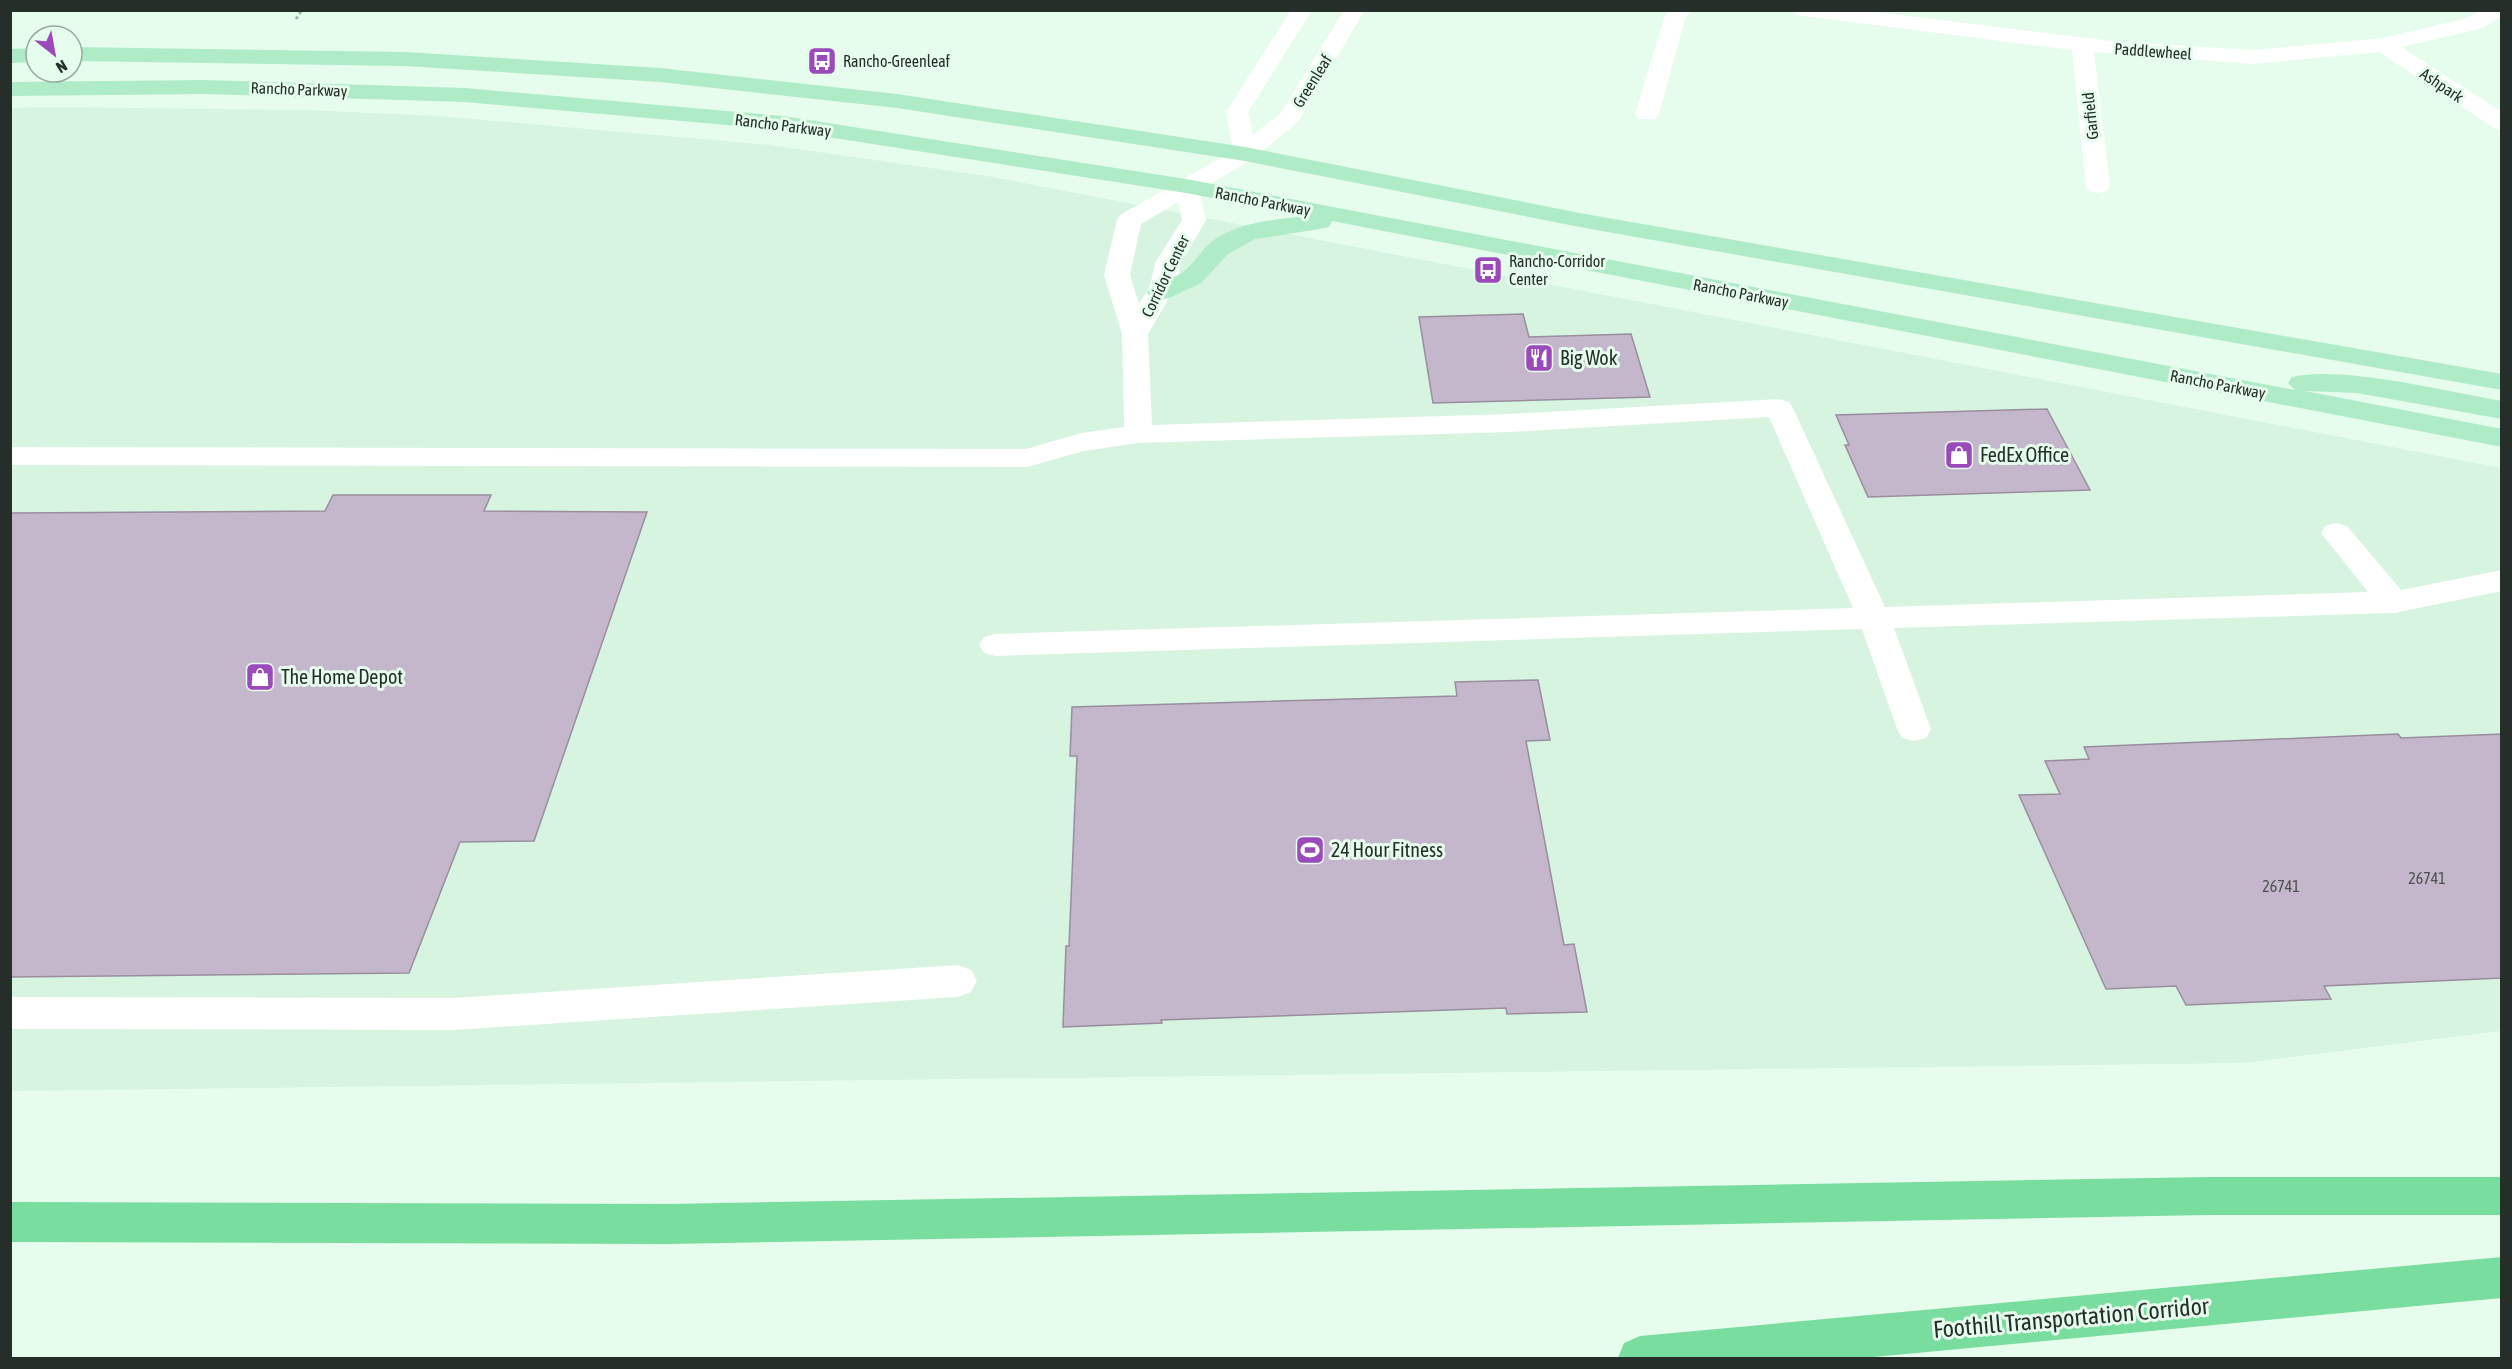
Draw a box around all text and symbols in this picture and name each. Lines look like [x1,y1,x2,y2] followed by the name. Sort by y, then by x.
[24,24,84,84] north arrow
[2114,39,2193,63] street label: Paddlewheel
[806,45,838,77] bus stop icon: Rancho-Greenleaf
[1289,51,1335,111] street label: Greenleaf
[843,52,951,70] place label: Rancho-Greenleaf
[53,57,70,77] text: N
[2416,64,2467,107] street label: Ashpark
[250,78,348,101] street label: Rancho Parkway
[2079,91,2101,141] street label: Garfield
[734,110,833,141] street label: Rancho Parkway
[1214,183,1313,220] street label: Rancho Parkway
[1138,232,1193,320] street label: Corridor Center
[1509,252,1605,288] place label: Rancho-Corridor Center
[1472,254,1504,286] bus stop icon: Rancho-Corridor Center
[1692,275,1791,312] street label: Rancho Parkway
[1523,342,1555,374] restaurant icon: Big Wok
[1560,346,1618,369] place label: Big Wok
[2169,366,2268,403] street label: Rancho Parkway
[1943,439,1975,471] shop icon: FedEx Office
[1980,443,2069,466] place label: FedEx Office
[244,661,276,693] shop icon: The Home Depot
[281,665,403,688] place label: The Home Depot
[1294,834,1326,866] sports icon: 24 Hour Fitness
[1331,838,1443,861] place label: 24 Hour Fitness
[2408,869,2446,887] house number: 26741
[2262,877,2300,895] house number: 26741
[1932,1292,2211,1343] street label: Foothill Transportation Corridor

